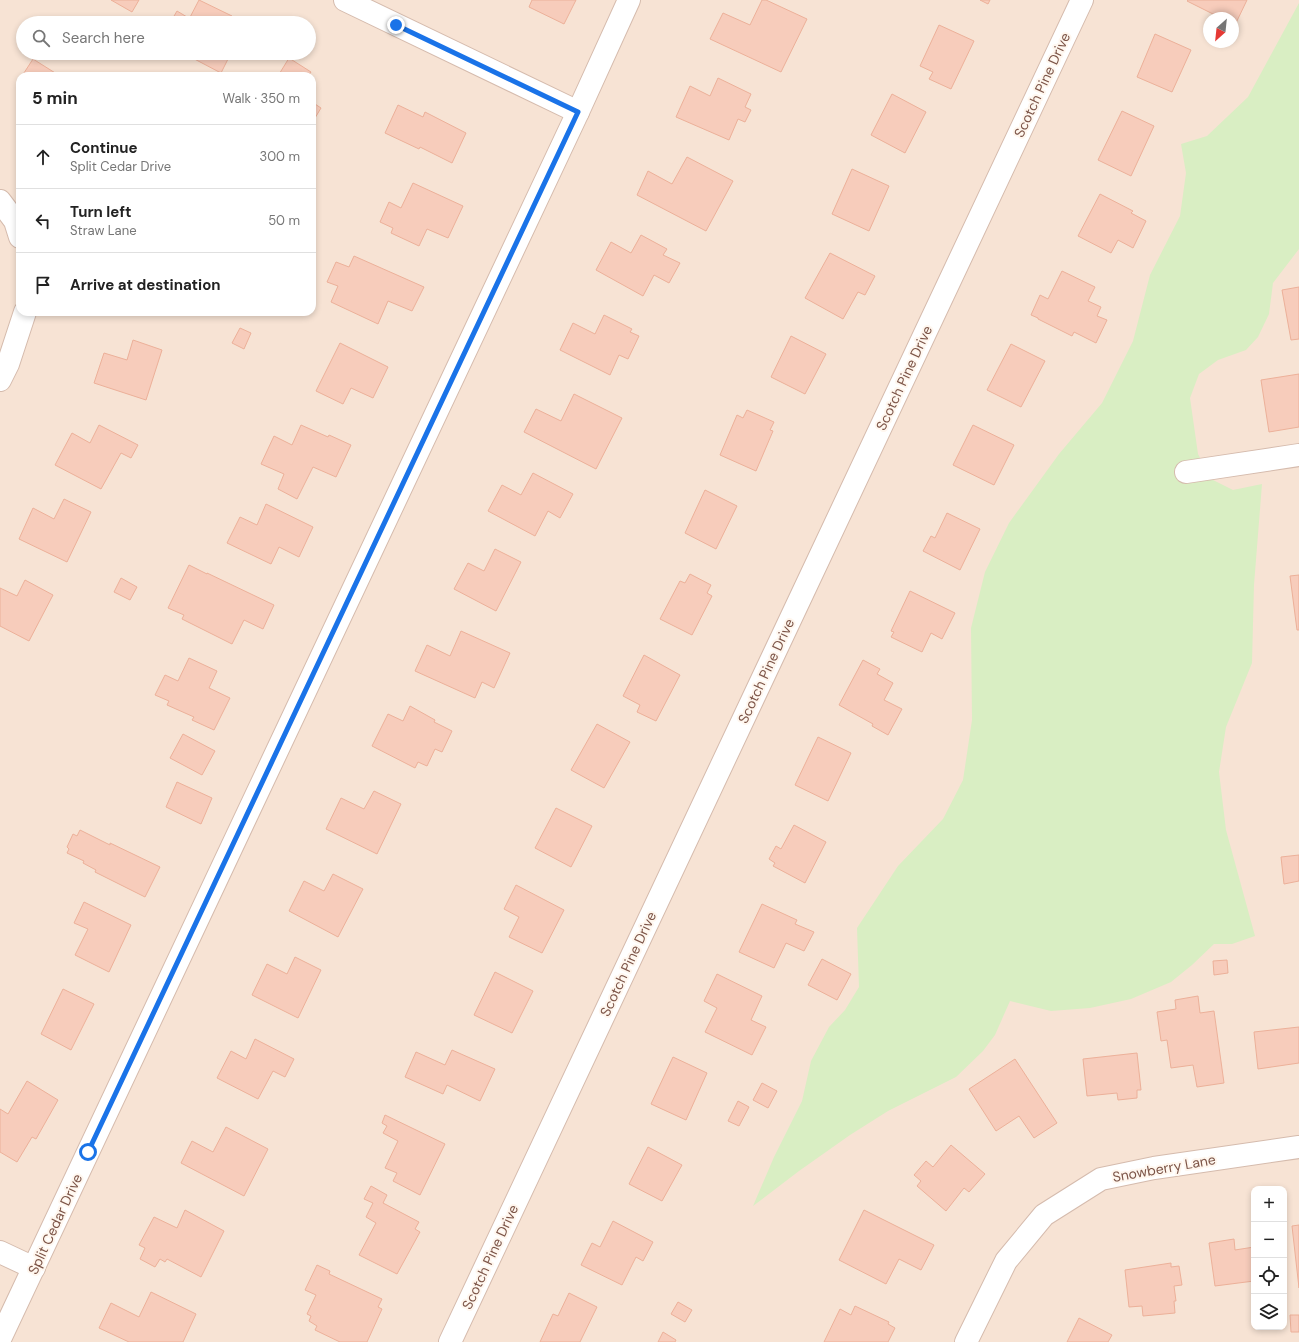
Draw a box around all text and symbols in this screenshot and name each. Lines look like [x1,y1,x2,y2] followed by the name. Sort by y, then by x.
[1203,12,1239,48] north arrow
[16,16,316,60] search box
[387,16,405,34] route end
[30,27,52,49] icon: search
[62,28,145,48] text: Search here
[1010,30,1074,140] street label: Scotch Pine Drive
[32,87,78,109] text: 5 min
[222,90,300,107] text: Walk · 350 m
[70,138,138,158] text: Continue
[32,146,54,168] icon: ahead
[259,148,300,165] text: 300 m
[70,158,171,175] text: Split Cedar Drive
[70,202,131,222] text: Turn left
[32,210,54,232] icon: left
[268,212,300,229] text: 50 m
[70,222,137,239] text: Straw Lane
[32,274,54,296] icon: arrive
[70,275,221,295] text: Arrive at destination
[872,323,936,433] street label: Scotch Pine Drive
[734,616,798,726] street label: Scotch Pine Drive
[596,909,660,1019] street label: Scotch Pine Drive
[79,1143,97,1161] route start
[1111,1150,1217,1186] street label: Snowberry Lane
[24,1171,86,1277] street label: Split Cedar Drive
[1251,1186,1287,1330] map controls
[1251,1186,1287,1222] button: +
[458,1202,522,1312] street label: Scotch Pine Drive
[1251,1222,1287,1258] button: −
[1251,1258,1287,1294] button: locate
[1251,1294,1287,1330] button: layers

